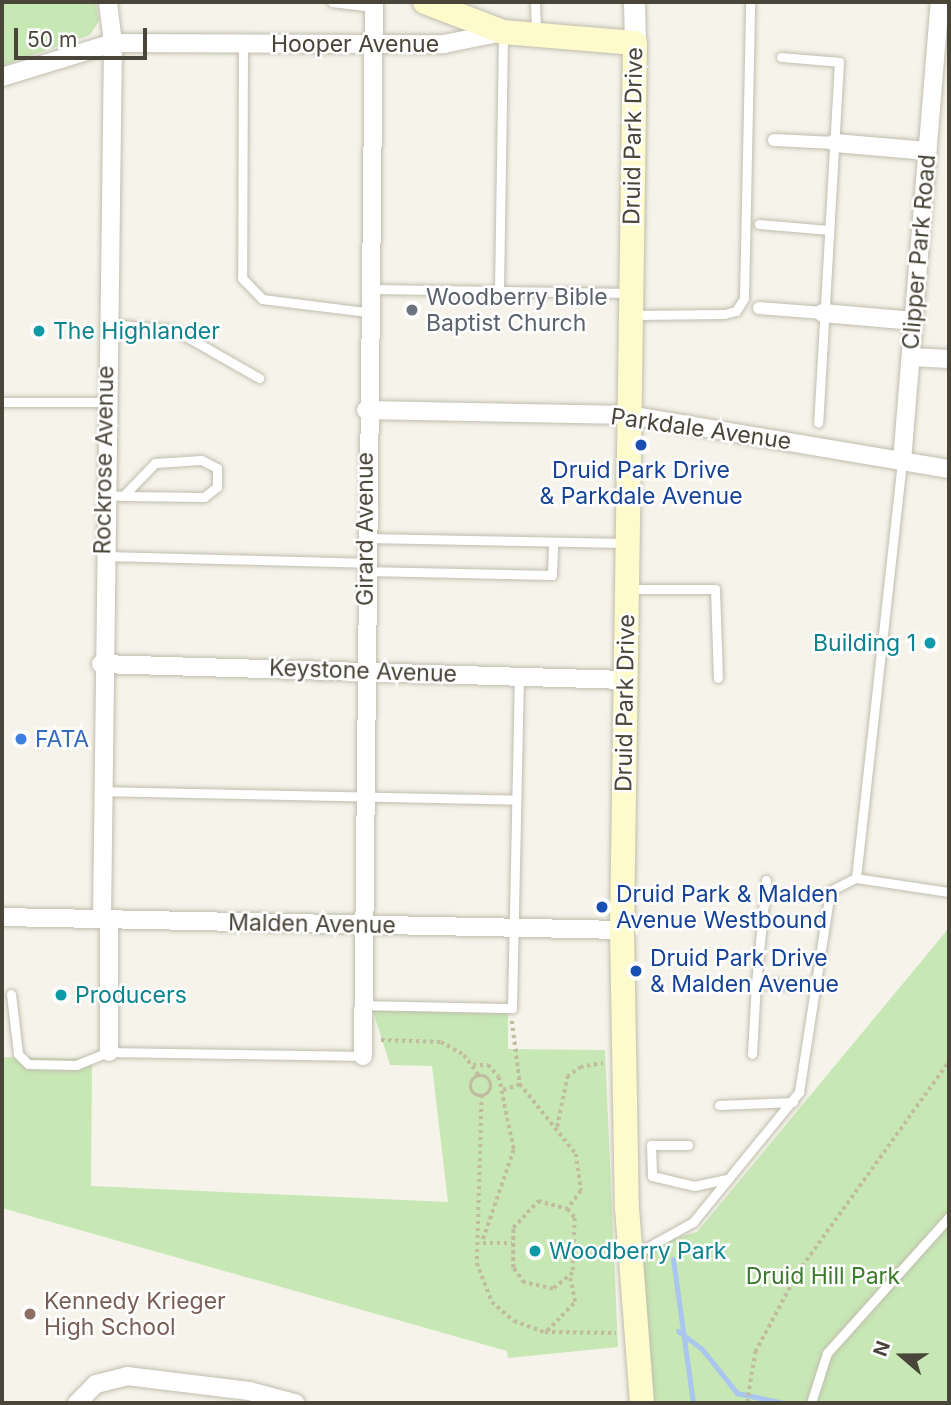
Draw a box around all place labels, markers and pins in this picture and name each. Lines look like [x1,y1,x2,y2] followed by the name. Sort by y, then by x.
[426,283,608,337] place label: Woodberry Bible Baptist Church
[404,302,420,318] marker: Woodberry Bible Baptist Church
[53,317,220,345] place label: The Highlander
[31,323,47,339] marker: The Highlander
[633,437,649,453] marker: Druid Park Drive & Parkdale Avenue
[539,456,743,510] place label: Druid Park Drive & Parkdale Avenue
[813,629,916,657] place label: Building 1
[922,635,938,651] marker: Building 1
[35,725,89,753] place label: FATA
[13,731,29,747] marker: FATA
[616,880,838,934] place label: Druid Park & Malden Avenue Westbound
[594,899,610,915] marker: Druid Park & Malden Avenue Westbound
[650,944,839,998] place label: Druid Park Drive & Malden Avenue
[628,963,644,979] marker: Druid Park Drive & Malden Avenue
[75,981,187,1009] place label: Producers
[53,987,69,1003] marker: Producers
[549,1237,726,1265] place label: Woodberry Park
[527,1243,543,1259] marker: Woodberry Park
[44,1287,226,1341] place label: Kennedy Krieger High School
[22,1306,38,1322] marker: Kennedy Krieger High School

